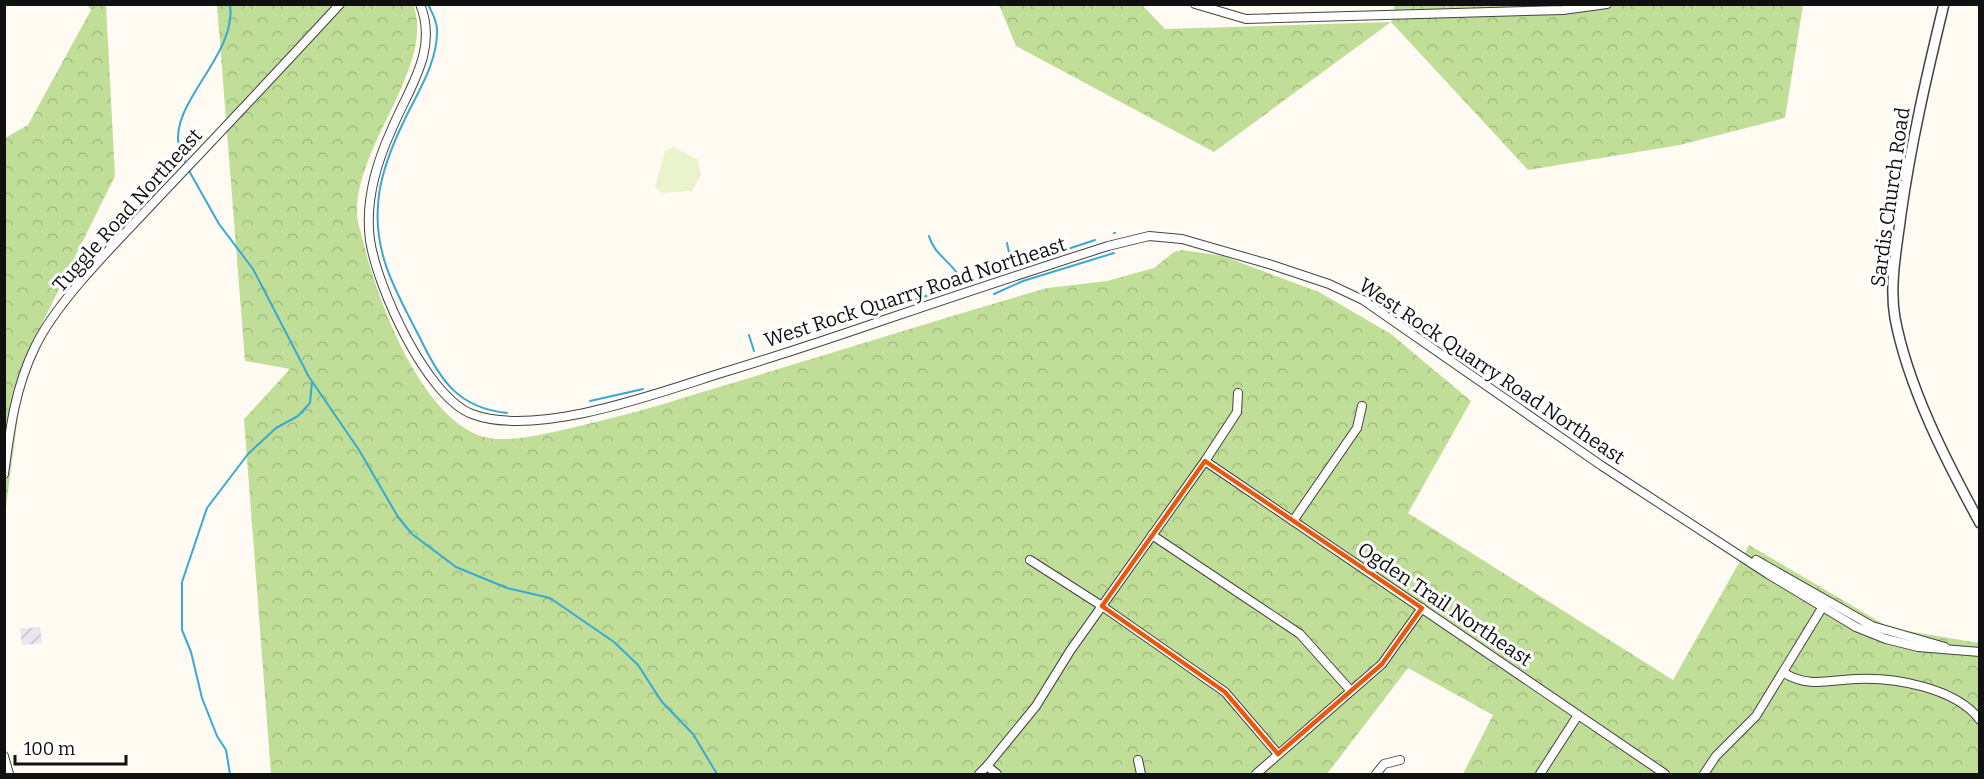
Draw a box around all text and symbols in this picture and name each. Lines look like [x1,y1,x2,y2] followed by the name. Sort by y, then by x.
[1866,106,1915,288] street label: Sardis Church Road
[47,123,207,297] street label: Tuggle Road Northeast
[761,232,1069,352] street label: West Rock Quarry Road Northeast
[1354,273,1630,469] street label: West Rock Quarry Road Northeast
[1353,537,1537,671] street label: Ogden Trail Northeast
[15,728,126,766] scale bar
[24,738,75,760] text: 100 m

